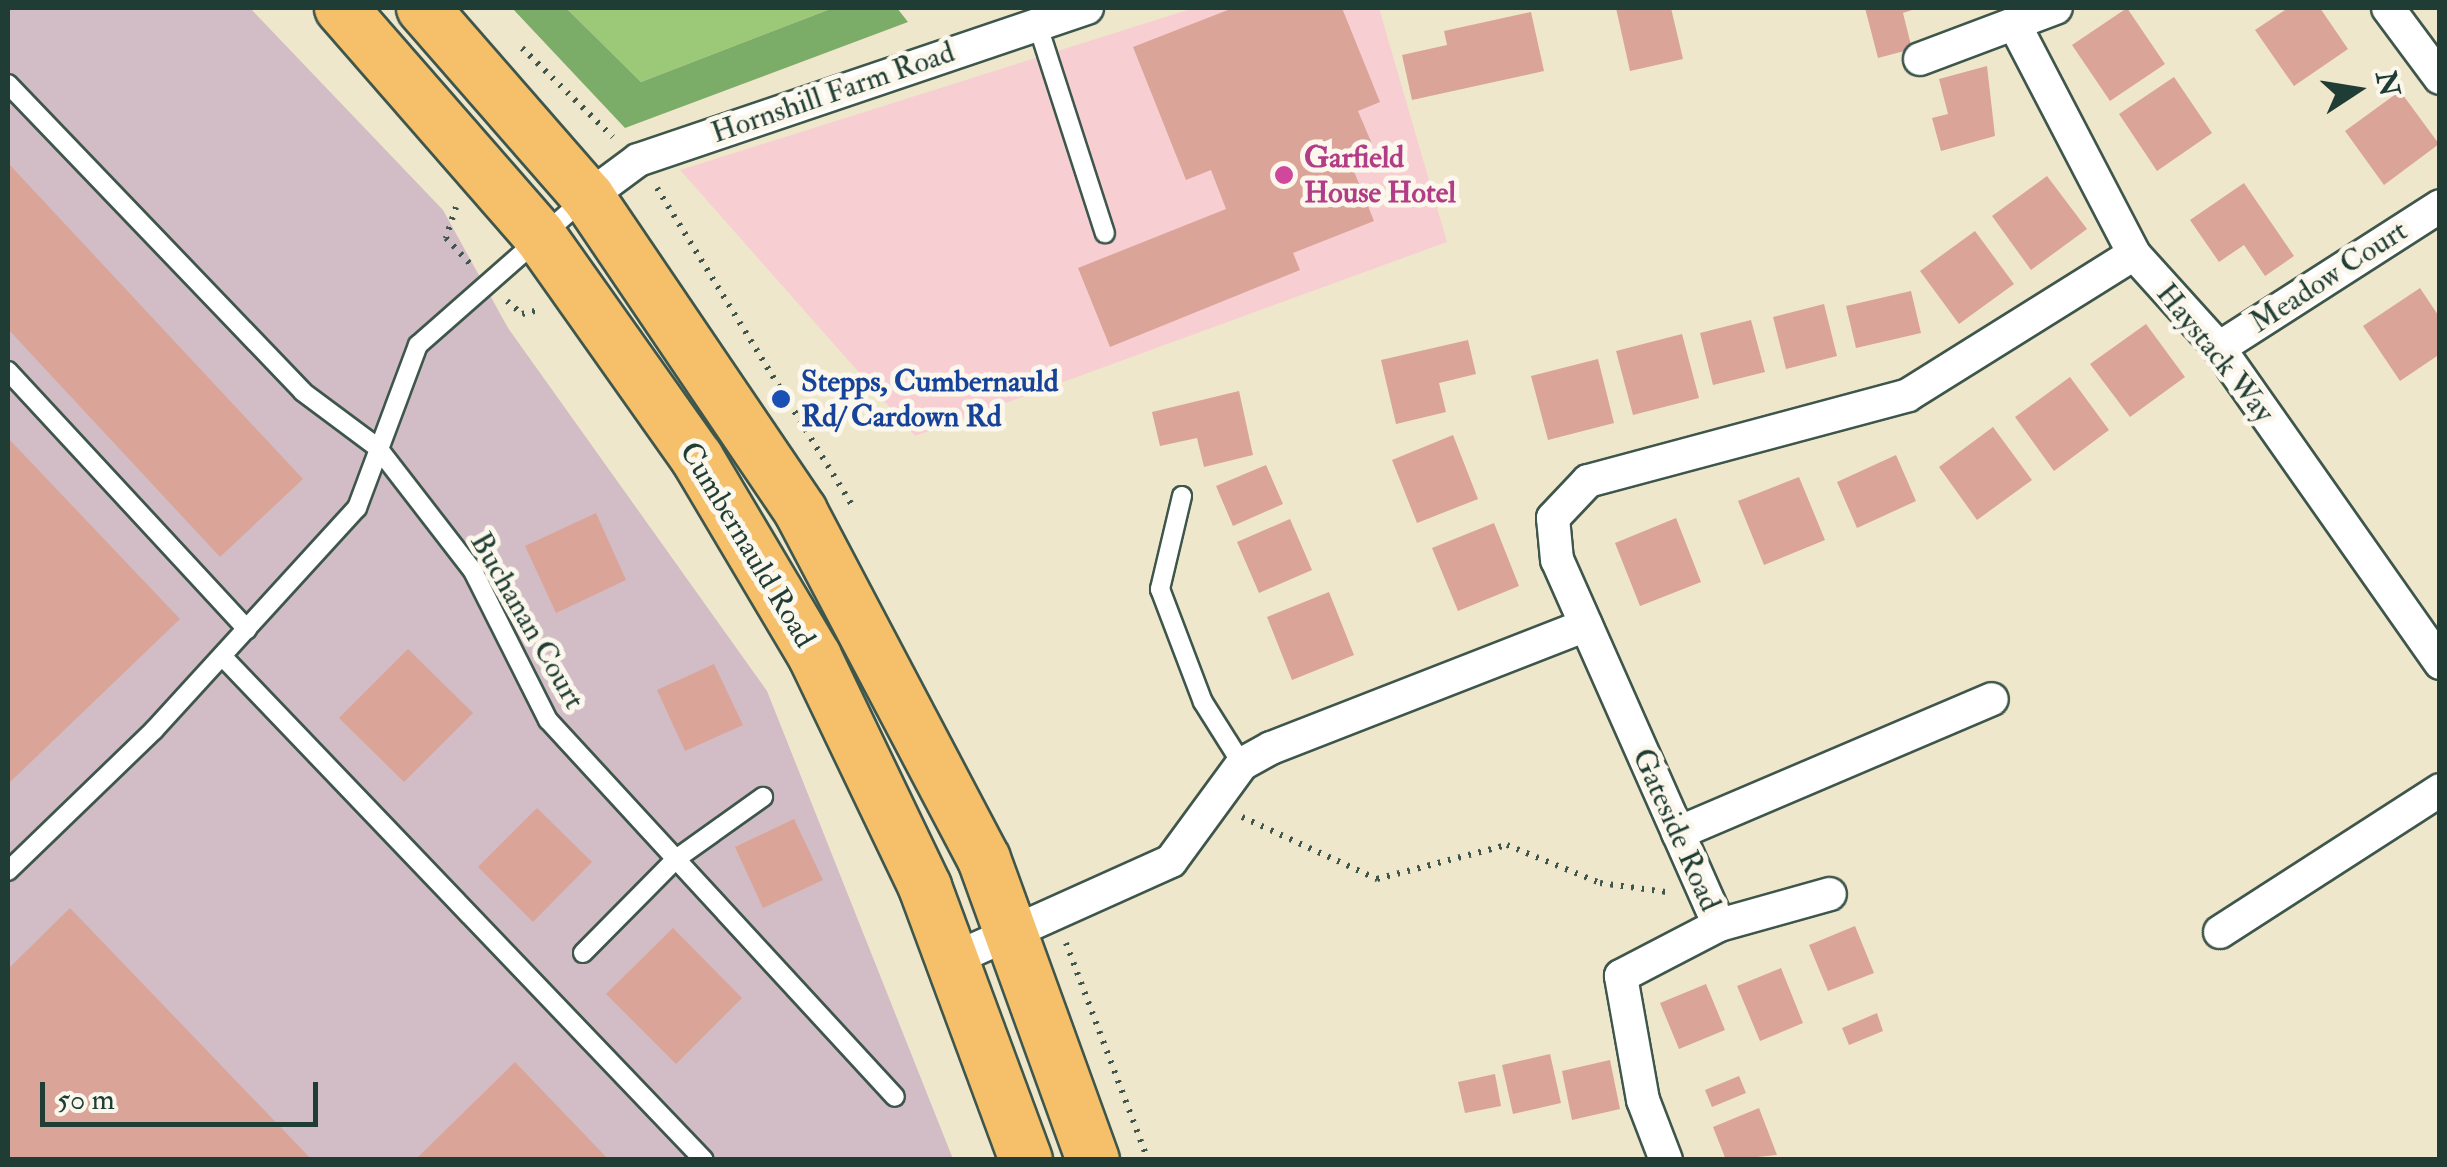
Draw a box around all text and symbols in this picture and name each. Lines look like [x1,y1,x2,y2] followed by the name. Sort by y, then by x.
[707,35,959,151] street label: Hornshill Farm Road
[2307,40,2407,140] north arrow
[2367,68,2407,100] text: N
[1304,140,1456,210] place label: Garfield House Hotel
[1273,164,1295,186] marker: Garfield House Hotel
[2244,213,2414,341] street label: Meadow Court
[2148,276,2282,430] street label: Haystack Way
[801,364,1058,434] place label: Stepps, Cumbernauld Rd/ Cardown Rd
[770,388,792,410] marker: Stepps, Cumbernauld Rd/ Cardown Rd
[671,436,823,654] street label: Cumbernauld Road
[462,526,592,716] street label: Buchanan Court
[1624,743,1728,917] street label: Gateside Road
[45,1062,322,1124] scale bar
[57,1081,115,1118] text: 50 m

